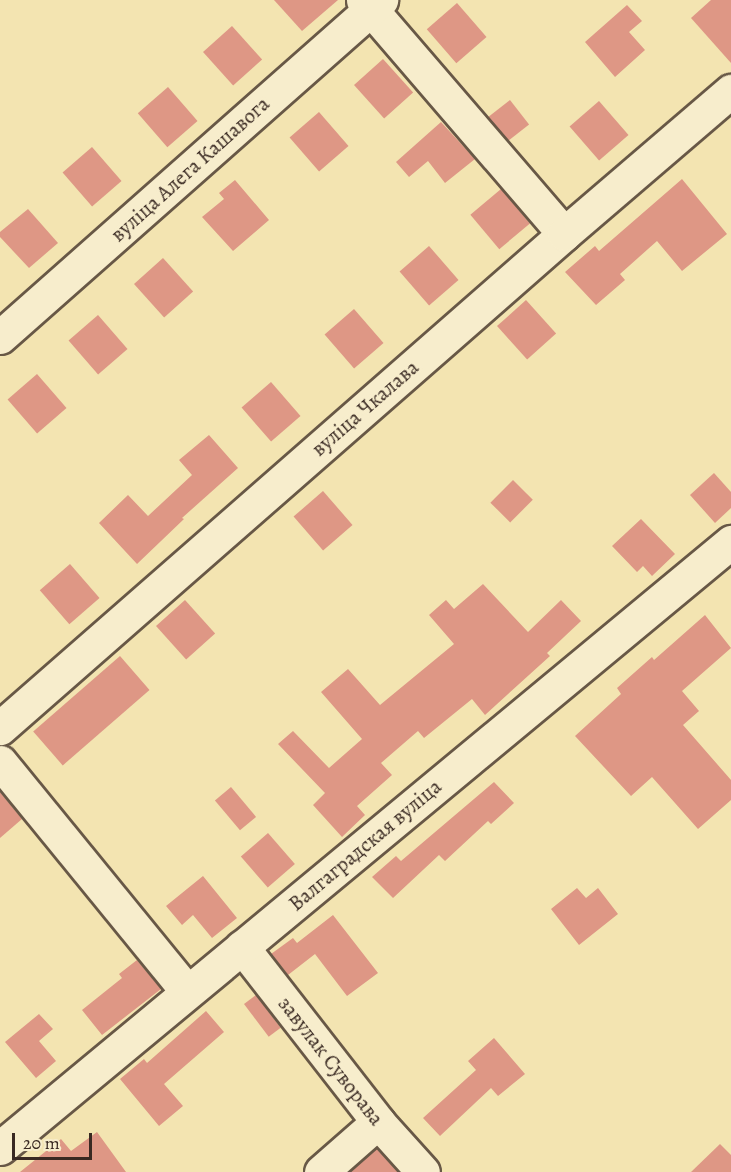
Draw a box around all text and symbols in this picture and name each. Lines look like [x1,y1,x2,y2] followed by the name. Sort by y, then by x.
[105,91,275,247] street label: вуліца Алега Кашавога
[306,355,424,461] street label: вуліца Чкалава
[283,774,447,916] street label: Валгаградская вуліца
[273,991,389,1131] street label: завулак Суворава
[15,1121,94,1159] scale bar
[23,1131,60,1155] text: 20 m

